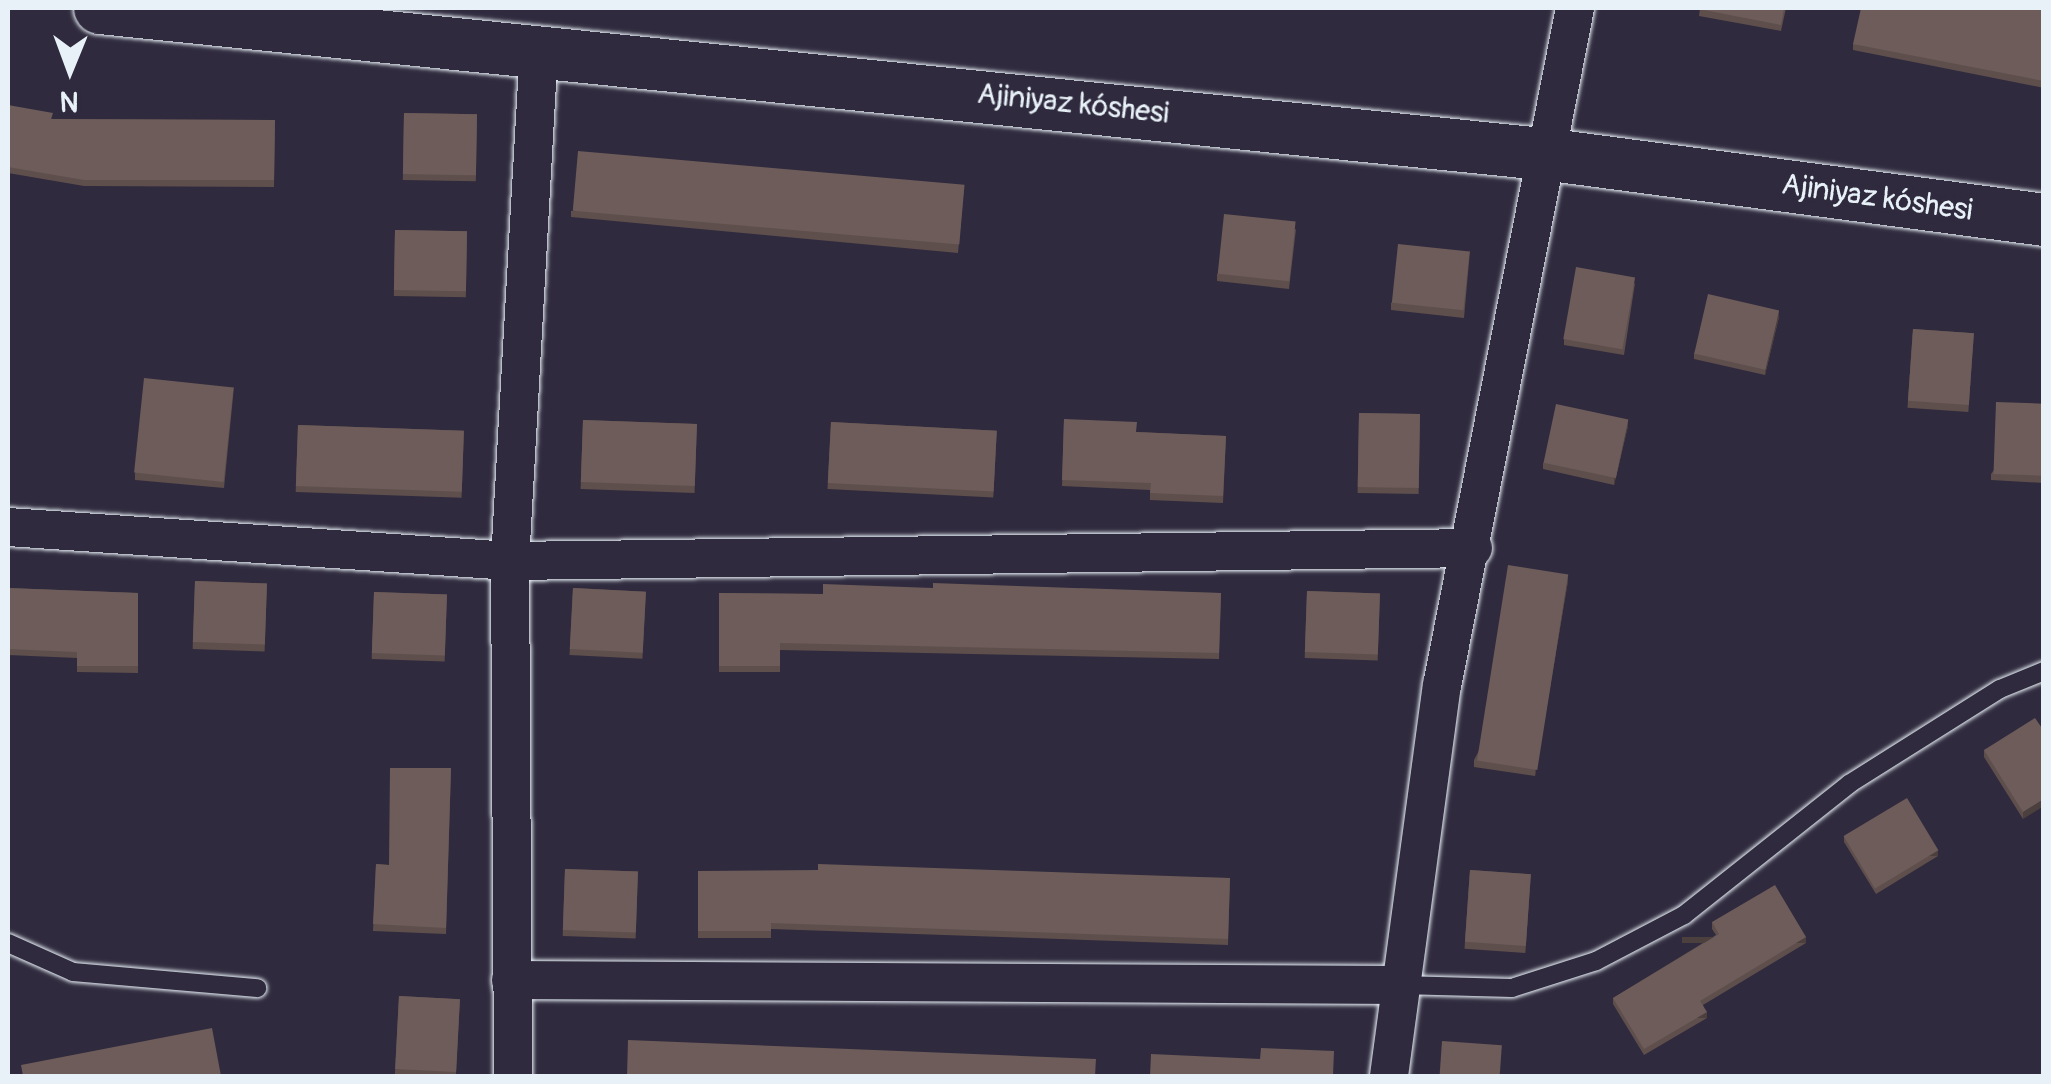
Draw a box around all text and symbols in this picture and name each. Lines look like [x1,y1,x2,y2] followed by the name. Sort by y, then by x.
[20,20,120,120] north arrow
[975,76,1171,132] street label: Ajiniyaz kóshesi
[60,83,79,118] text: N
[1779,167,1975,229] street label: Ajiniyaz kóshesi

